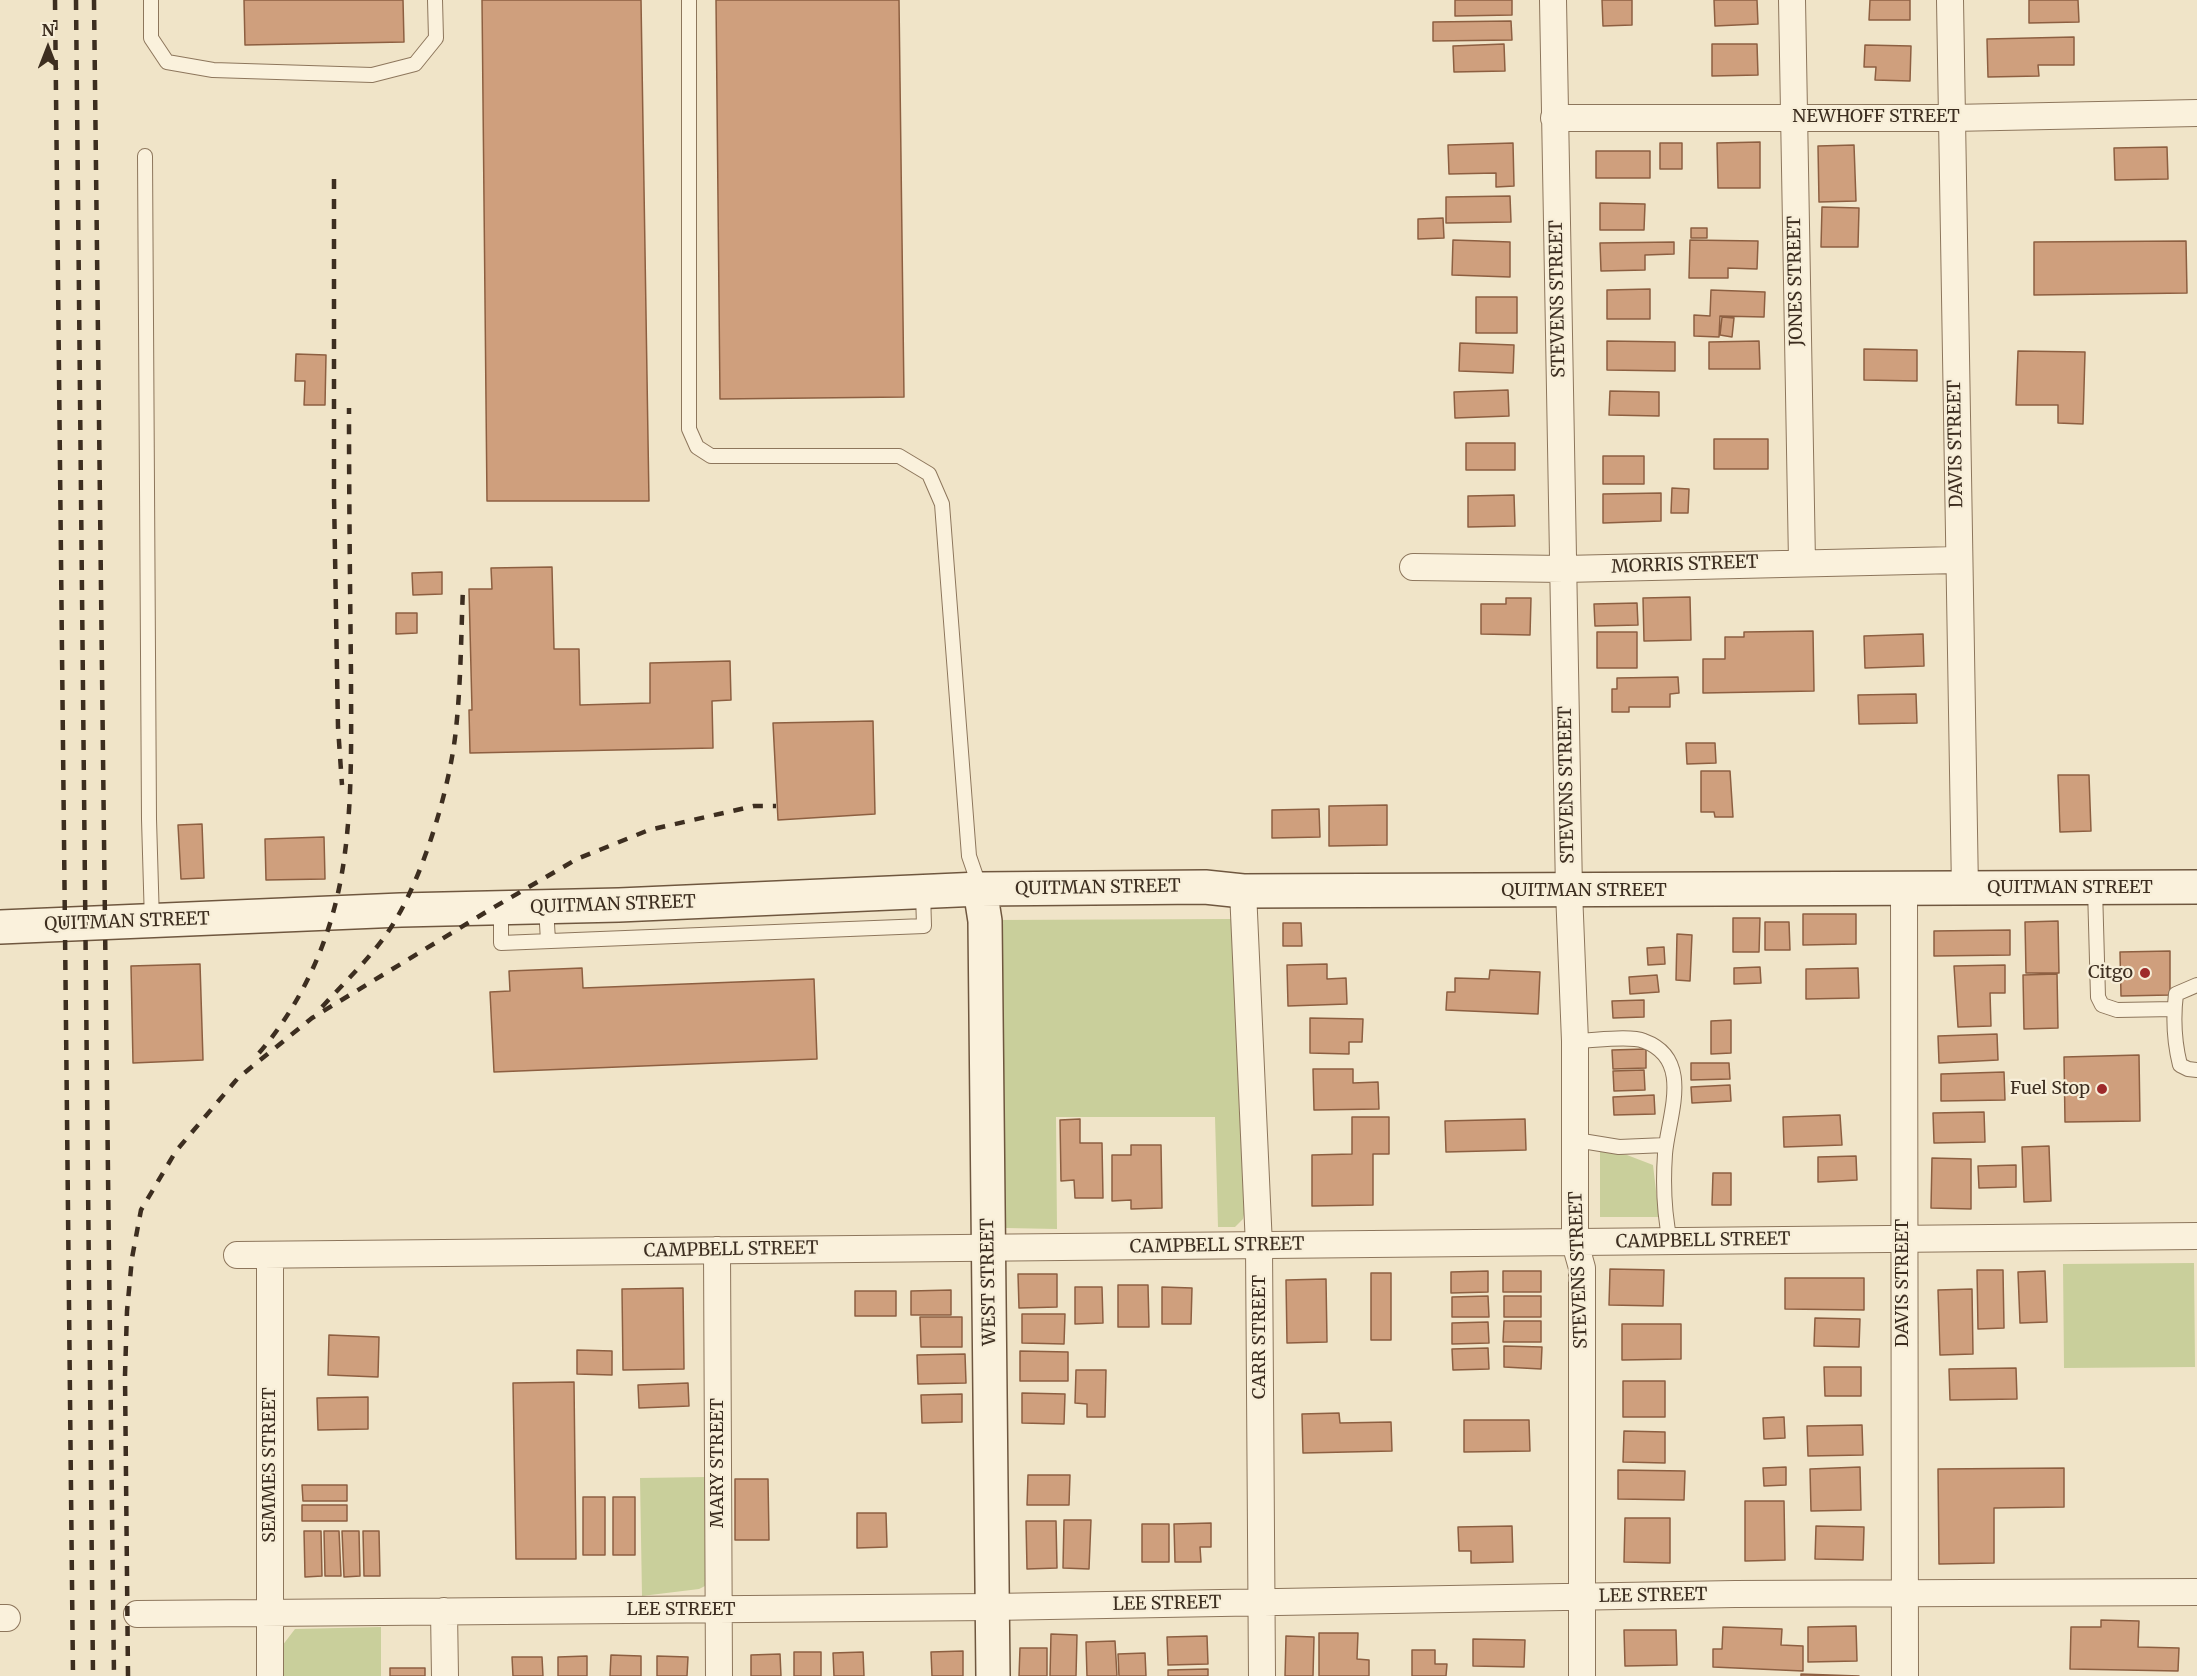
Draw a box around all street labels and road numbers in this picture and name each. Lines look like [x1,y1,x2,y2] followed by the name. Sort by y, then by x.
[1792,106,1960,128] street label: NEWHOFF STREET
[1784,216,1808,346] street label: JONES STREET
[1546,220,1570,378] street label: STEVENS STREET
[1944,380,1968,508] street label: DAVIS STREET
[1611,552,1759,578] street label: MORRIS STREET
[1555,706,1579,864] street label: STEVENS STREET
[1015,876,1181,900] street label: QUITMAN STREET
[1987,877,2153,899] street label: QUITMAN STREET
[1501,880,1667,902] street label: QUITMAN STREET
[530,891,696,919] street label: QUITMAN STREET
[44,908,210,936] street label: QUITMAN STREET
[1565,1191,1593,1349] street label: STEVENS STREET
[977,1218,1001,1346] street label: WEST STREET
[1892,1219,1914,1347] street label: DAVIS STREET
[1615,1229,1791,1253] street label: CAMPBELL STREET
[1129,1234,1305,1258] street label: CAMPBELL STREET
[643,1238,819,1262] street label: CAMPBELL STREET
[1249,1275,1271,1399] street label: CARR STREET
[259,1387,281,1543] street label: SEMMES STREET
[707,1398,729,1528] street label: MARY STREET
[1598,1584,1708,1608] street label: LEE STREET
[1112,1592,1222,1616] street label: LEE STREET
[627,1599,735,1621] street label: LEE STREET

